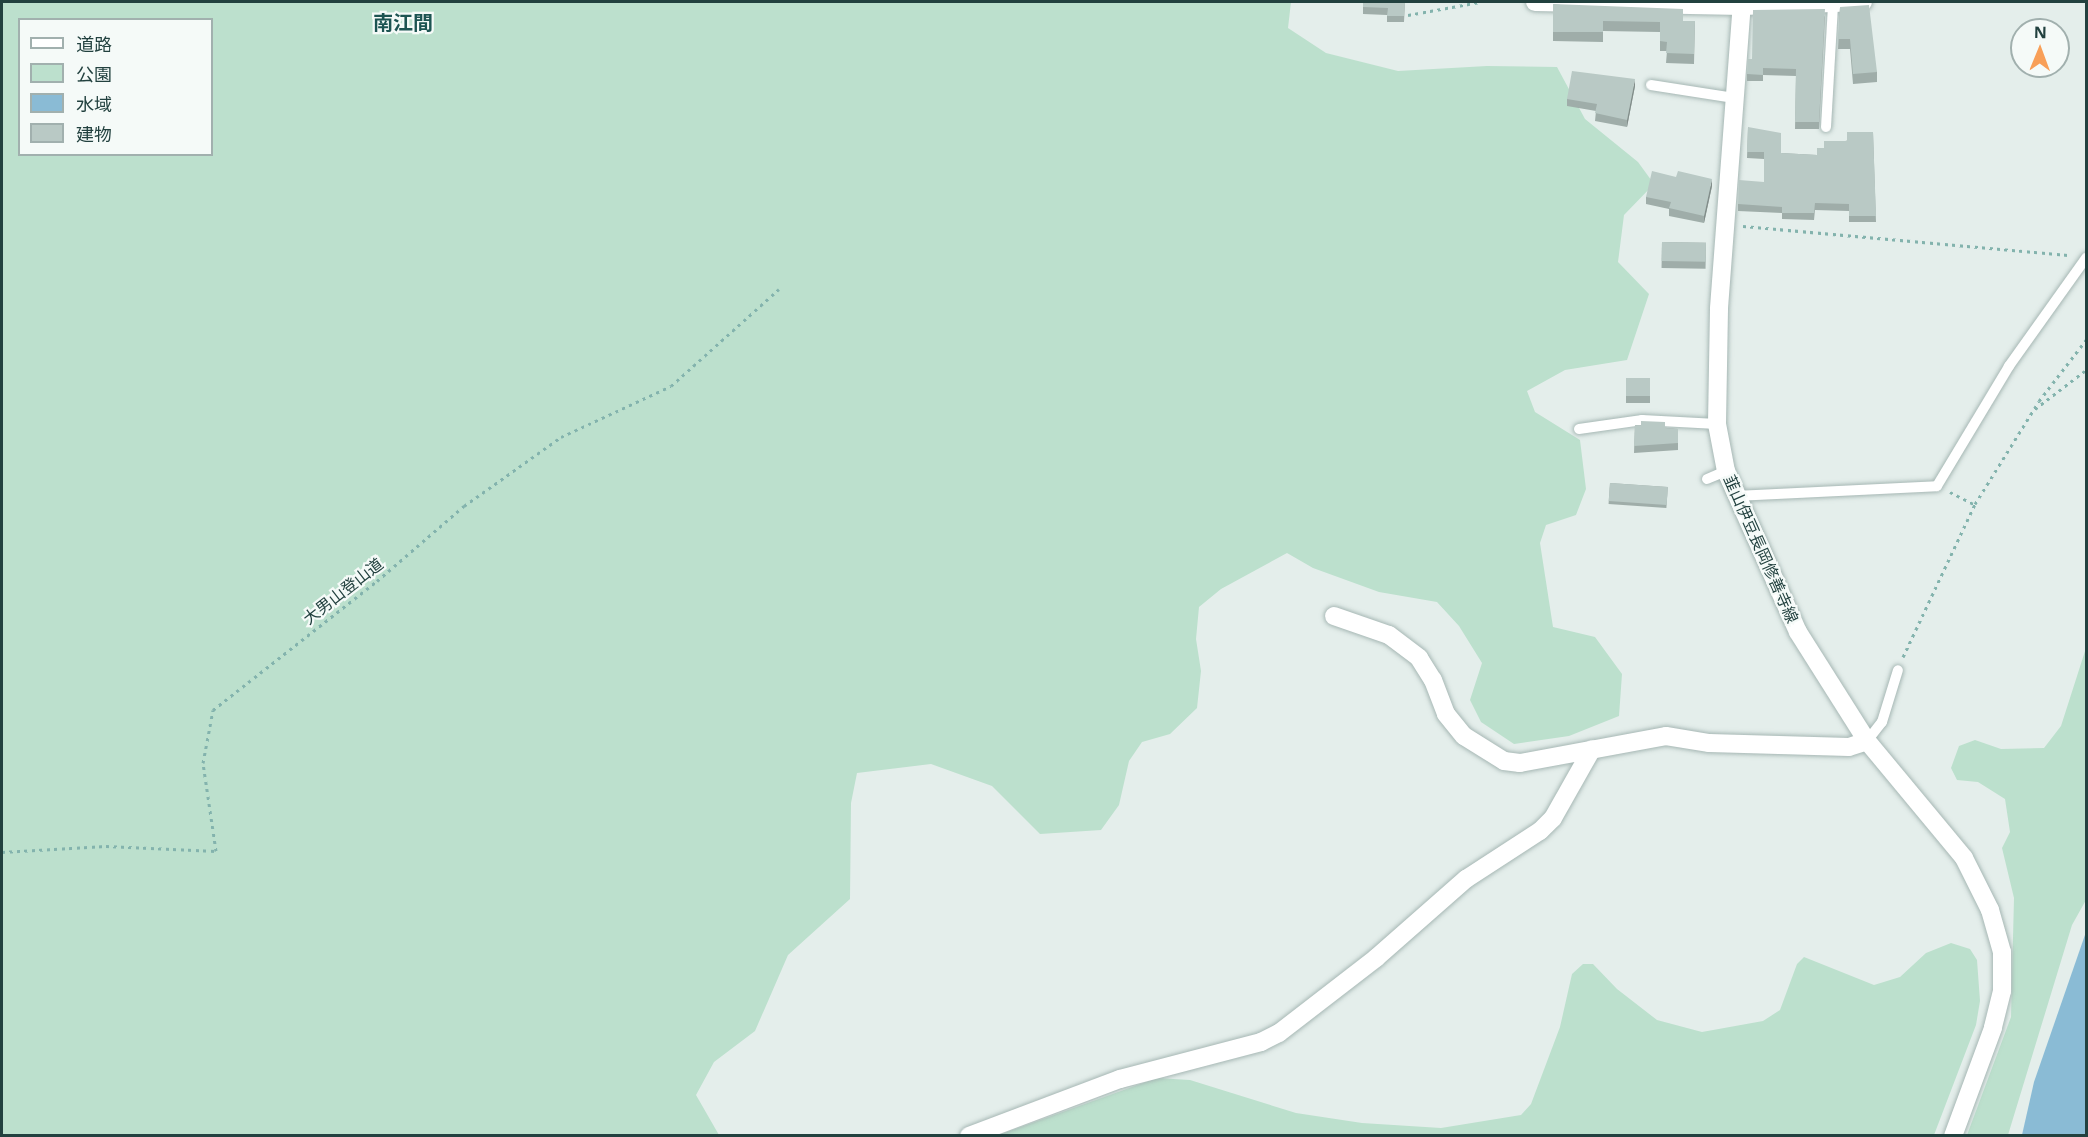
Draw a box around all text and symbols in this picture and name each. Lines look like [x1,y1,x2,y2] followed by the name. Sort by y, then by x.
[373,10,433,34] district label: 南江間
[18,18,213,156] legend
[2010,18,2070,78] north arrow
[2034,21,2047,43] text: N
[76,32,112,56] text: 道路
[76,62,112,86] text: 公園
[76,92,112,116] text: 水域
[76,122,112,146] text: 建物
[1720,472,1802,626] street label: 韮山伊豆長岡修善寺線
[299,554,387,628] street label: 大男山登山道

